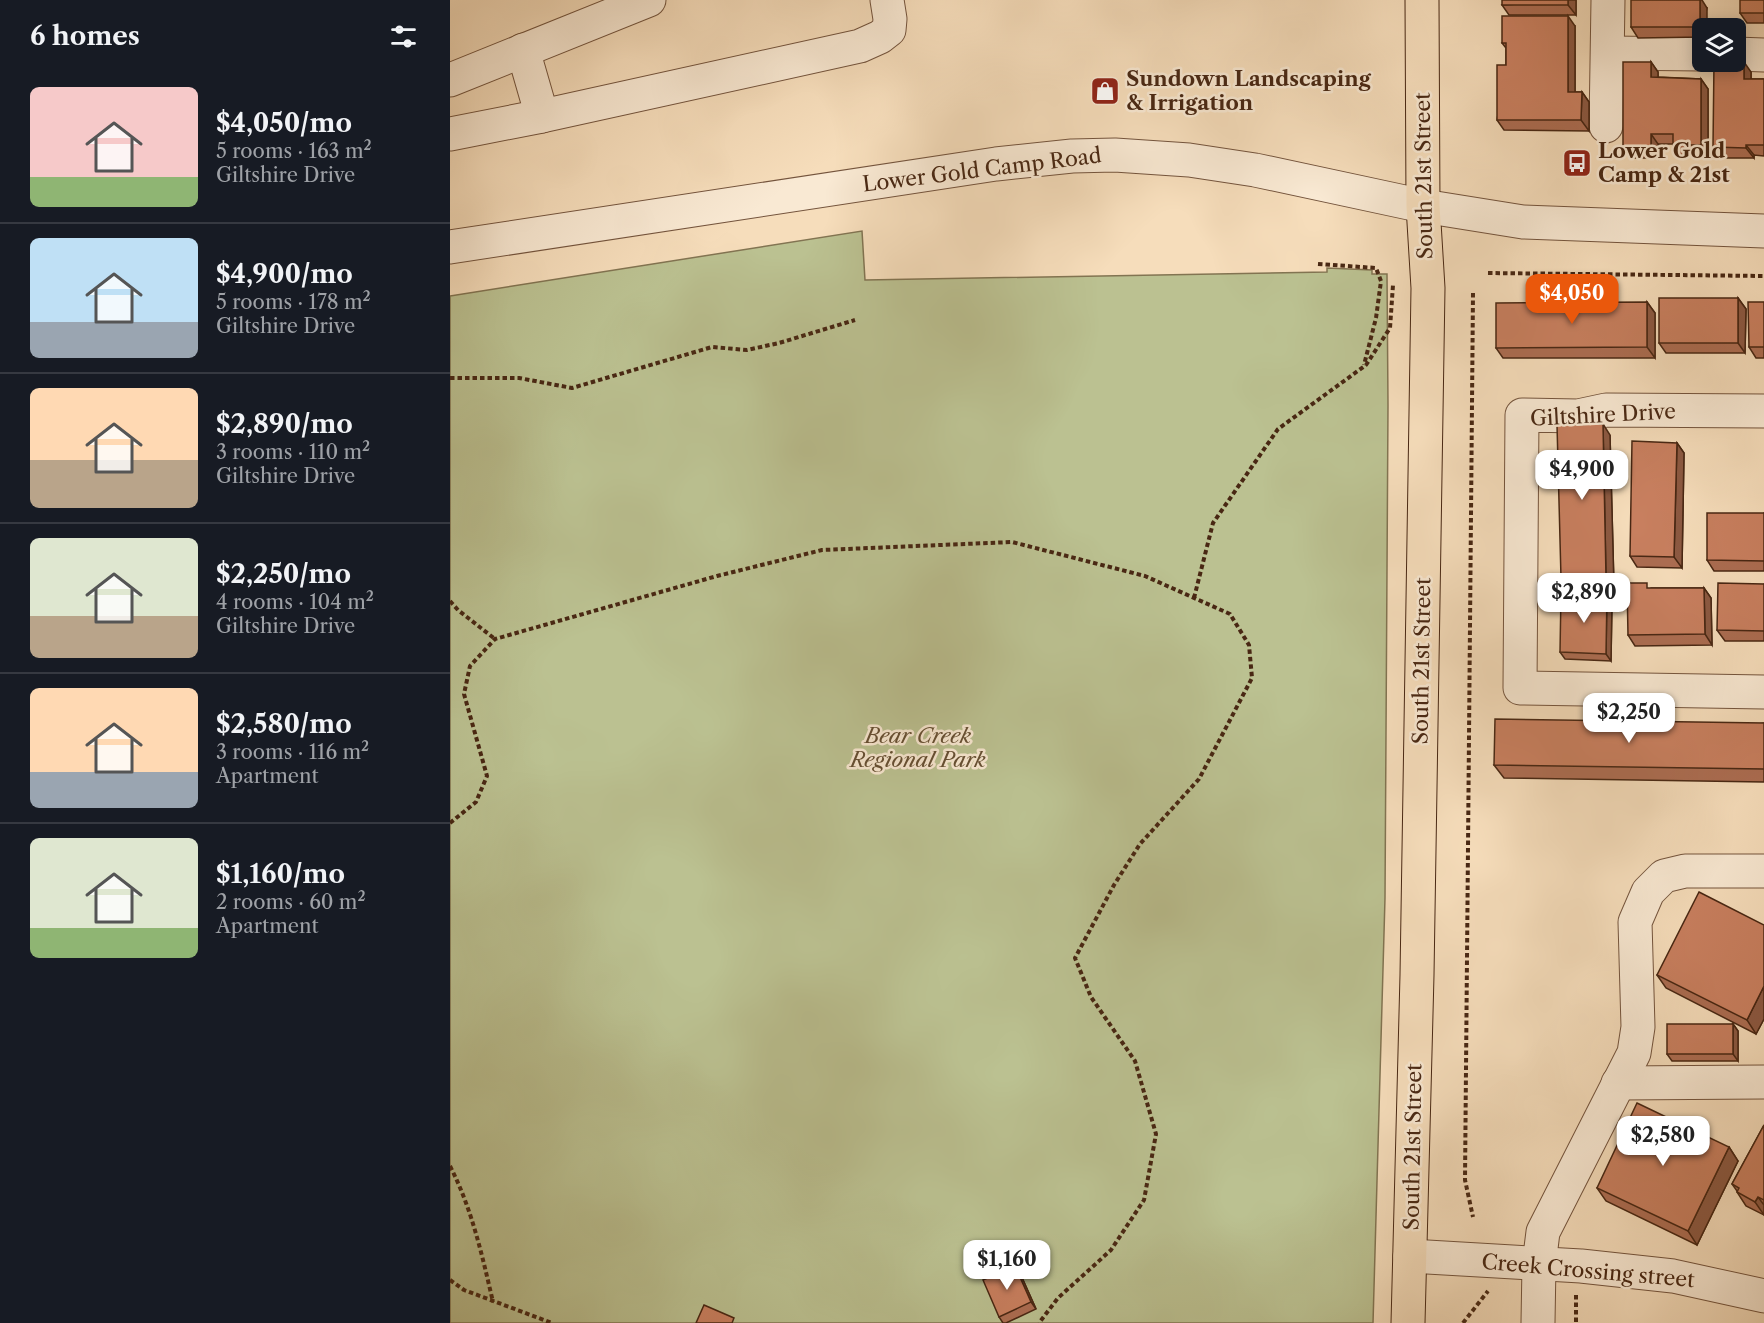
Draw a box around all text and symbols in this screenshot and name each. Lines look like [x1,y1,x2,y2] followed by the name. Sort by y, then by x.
[1692,18,1746,72] map controls
[1692,18,1746,72] button: layers
[30,20,140,52] text: 6 homes
[387,20,420,53] icon: filters
[1126,66,1372,115] place label: Sundown Landscaping & Irrigation
[1089,75,1121,107] shop icon: Sundown Landscaping & Irrigation
[1410,92,1437,260] street label: South 21st Street
[216,107,352,139] text: $4,050/mo
[78,111,150,183] icon: home
[1598,138,1730,187] place label: Lower Gold Camp & 21st
[216,139,372,163] text: 5 rooms · 163 m²
[861,142,1103,197] street label: Lower Gold Camp Road
[1561,147,1593,179] bus stop icon: Lower Gold Camp & 21st
[216,163,355,187] text: Giltshire Drive
[216,258,353,290] text: $4,900/mo
[78,262,150,334] icon: home
[1523,274,1621,325] pin: $4,050
[1540,281,1604,305] text: $4,050
[216,290,371,314] text: 5 rooms · 178 m²
[216,314,355,338] text: Giltshire Drive
[1529,398,1677,431] street label: Giltshire Drive
[216,408,353,440] text: $2,890/mo
[78,412,150,484] icon: home
[216,440,370,464] text: 3 rooms · 110 m²
[1533,450,1631,501] pin: $4,900
[1549,457,1615,481] text: $4,900
[216,464,355,488] text: Giltshire Drive
[216,558,351,590] text: $2,250/mo
[78,562,150,634] icon: home
[1535,573,1633,624] pin: $2,890
[1408,577,1435,745] street label: South 21st Street
[1551,580,1617,604] text: $2,890
[216,590,374,614] text: 4 rooms · 104 m²
[216,614,355,638] text: Giltshire Drive
[1580,693,1678,744] pin: $2,250
[1597,700,1661,724] text: $2,250
[216,708,352,740] text: $2,580/mo
[78,712,150,784] icon: home
[848,723,986,772] park label: Bear Creek Regional Park
[216,740,369,764] text: 3 rooms · 116 m²
[216,764,319,788] text: Apartment
[216,858,345,890] text: $1,160/mo
[78,862,150,934] icon: home
[216,890,366,914] text: 2 rooms · 60 m²
[216,914,319,938] text: Apartment
[1399,1063,1426,1231] street label: South 21st Street
[1614,1116,1712,1167] pin: $2,580
[1631,1123,1695,1147] text: $2,580
[958,1240,1056,1291] pin: $1,160
[977,1247,1037,1271] text: $1,160
[1481,1249,1696,1292] street label: Creek Crossing street

